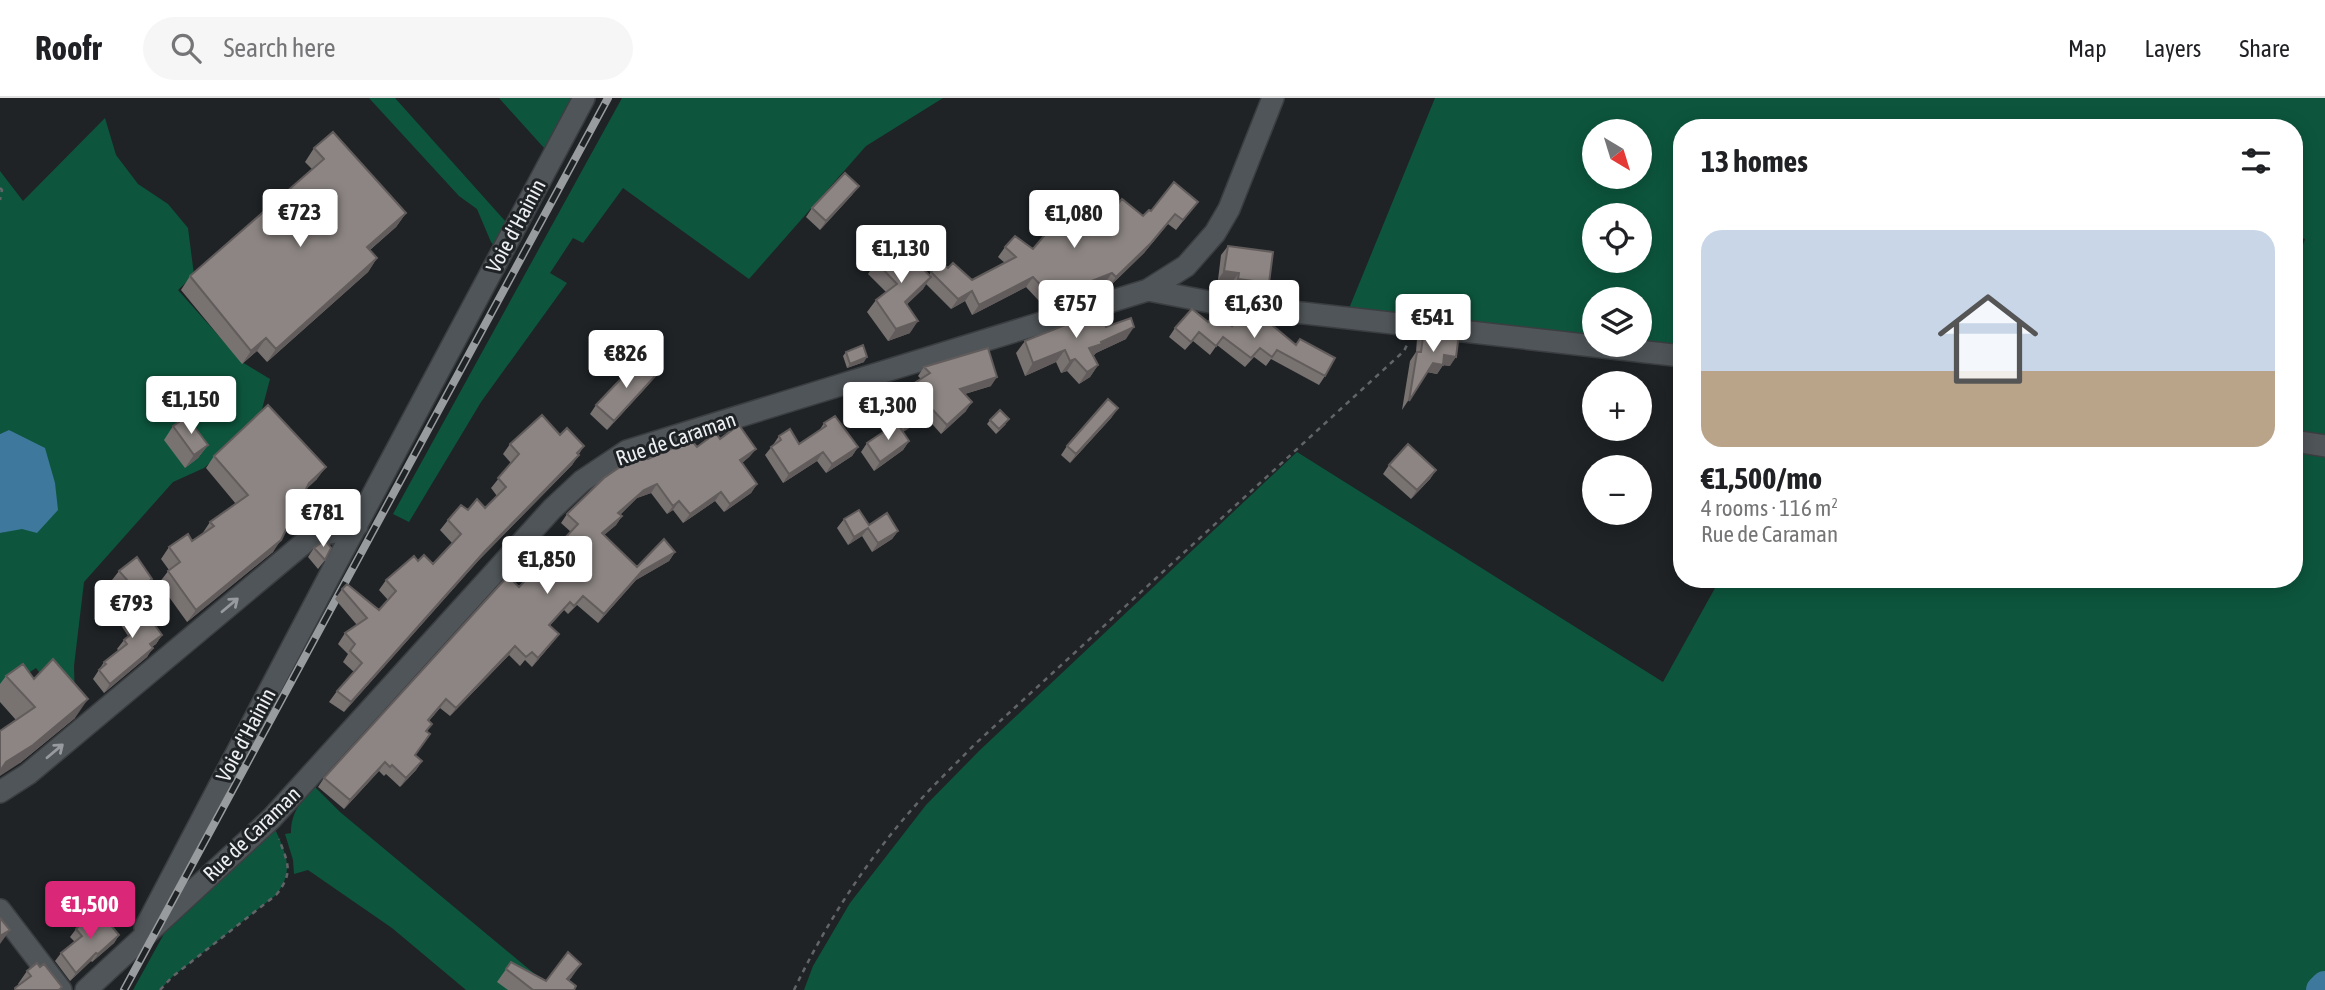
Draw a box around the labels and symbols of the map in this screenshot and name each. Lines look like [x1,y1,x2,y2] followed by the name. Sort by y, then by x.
[1582,119,1652,189] north arrow
[481,175,550,276] street label: Voie d'Hainin
[259,190,341,249] pin: €723
[1017,190,1131,250] pin: €1,080
[844,226,958,285] pin: €1,130
[1035,280,1117,340] pin: €757
[1197,280,1311,340] pin: €1,630
[1392,294,1474,354] pin: €541
[585,330,667,390] pin: €826
[134,376,248,436] pin: €1,150
[831,382,945,442] pin: €1,300
[613,406,739,470] street label: Rue de Caraman
[282,490,364,549] pin: €781
[490,536,604,596] pin: €1,850
[91,580,173,640] pin: €793
[220,598,238,613] one-way arrow
[211,684,280,785] street label: Voie d'Hainin
[45,743,63,759] one-way arrow
[198,781,305,885] street label: Rue de Caraman
[33,882,147,941] pin: €1,500

